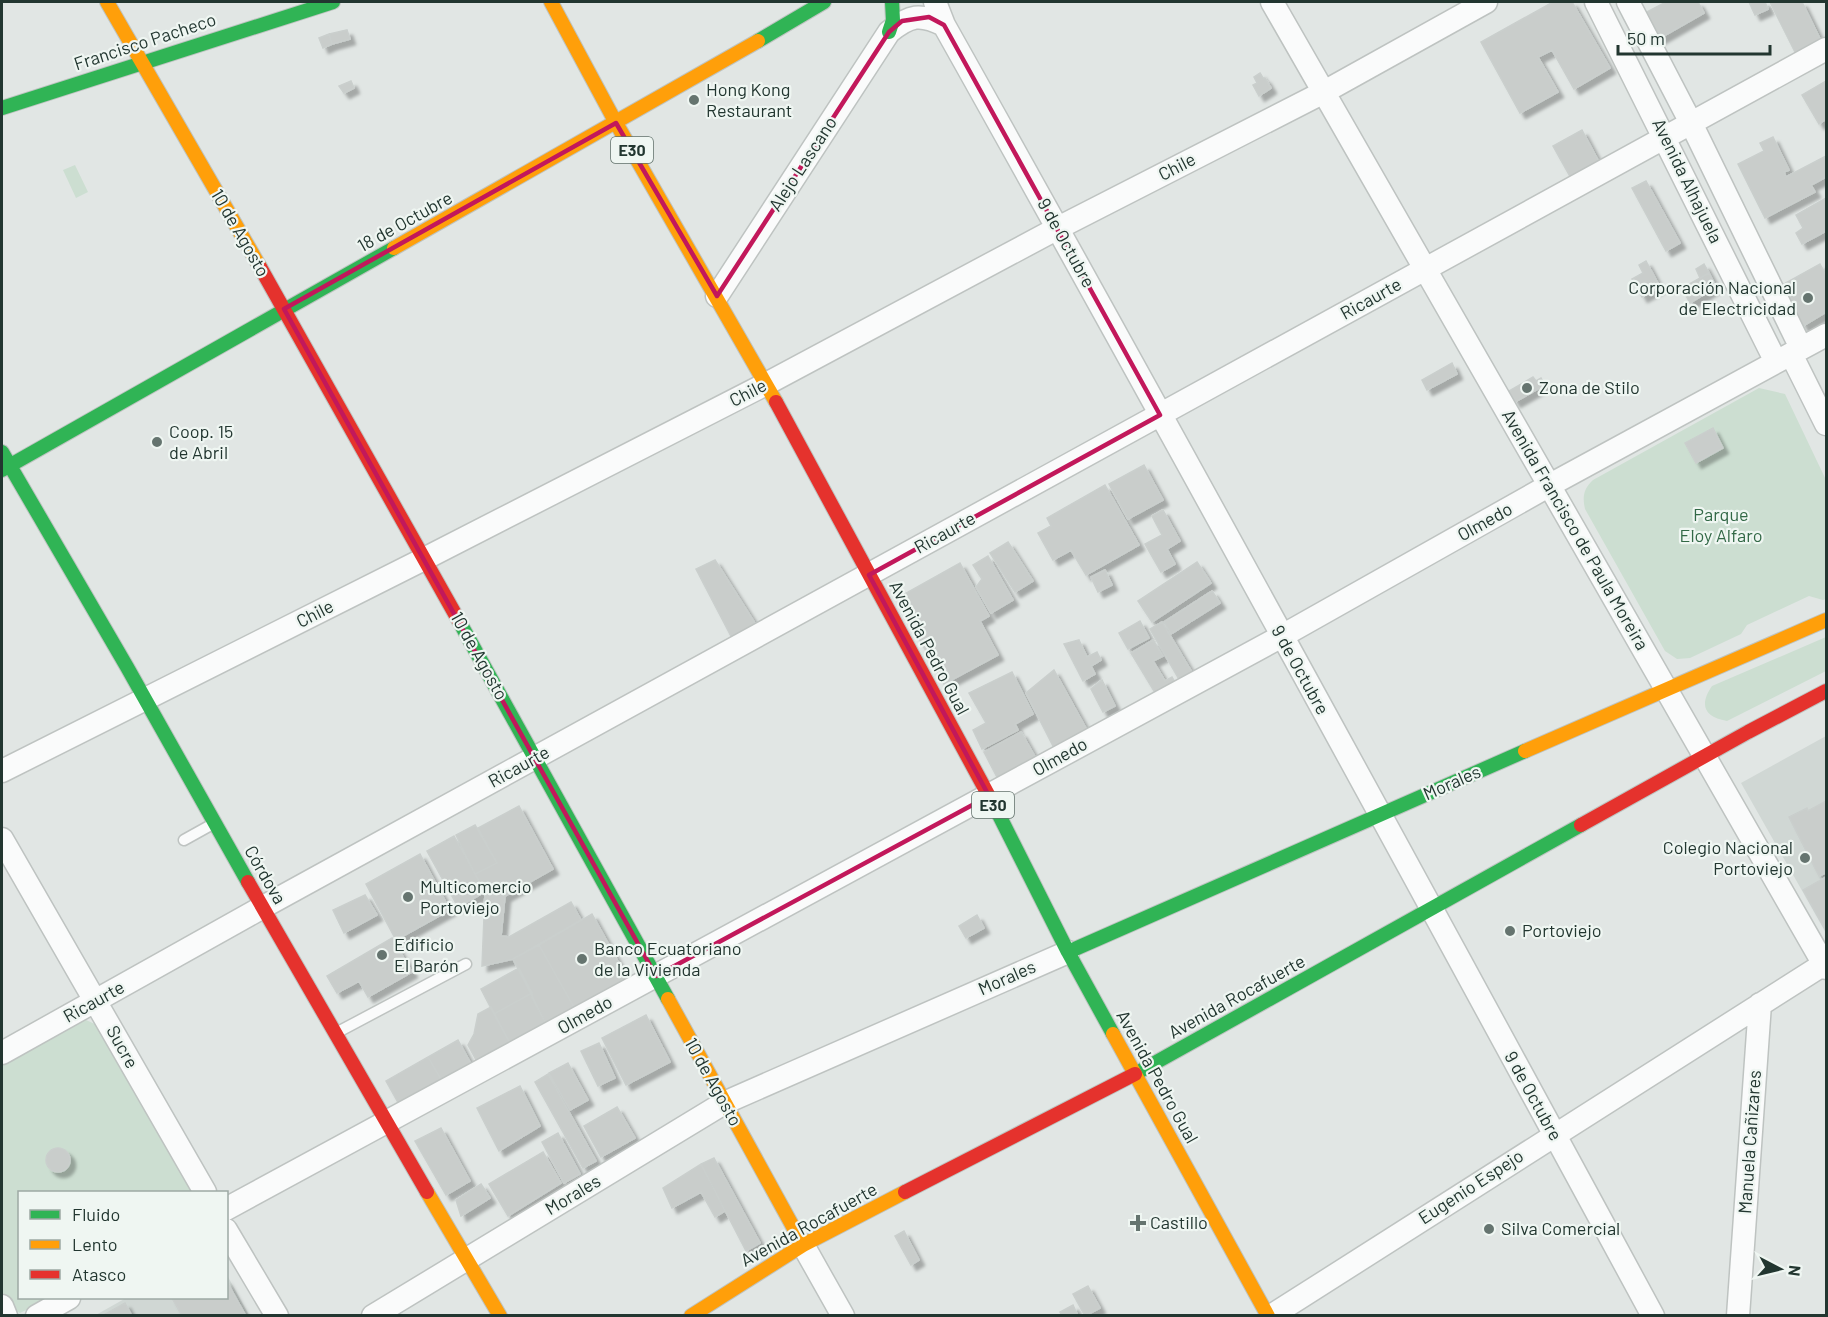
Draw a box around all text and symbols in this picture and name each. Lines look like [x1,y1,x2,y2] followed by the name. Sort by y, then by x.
[71,8,219,74] street label: Francisco Pacheco
[1618,18,1770,56] scale bar
[1627,27,1665,49] text: 50 m
[706,78,792,121] place label: Hong Kong Restaurant
[687,93,701,107] marker: Hong Kong Restaurant
[763,112,841,215] street label: Alejo Lascano
[1648,115,1728,247] street label: Avenida Alhajuela
[611,137,653,163] road number: E30
[1154,147,1199,185] street label: Chile
[207,185,275,280] street label: 10 de Agosto
[353,186,456,256] street label: 18 de Octubre
[1033,194,1100,291] street label: 9 de Octubre
[1336,272,1405,324] street label: Ricaurte
[1628,276,1796,319] place label: Corporación Nacional de Electricidad
[1801,291,1815,305] marker: Corporación Nacional de Electricidad
[725,373,770,411] street label: Chile
[1539,376,1640,398] place label: Zona de Stilo
[1520,381,1534,395] marker: Zona de Stilo
[1498,405,1654,654] street label: Avenida Francisco de Paula Moreira
[169,420,233,463] place label: Coop. 15 de Abril
[150,435,164,449] marker: Coop. 15 de Abril
[1453,497,1516,545] street label: Olmedo
[1680,503,1763,546] park label: Parque Eloy Alfaro
[910,506,979,558] street label: Ricaurte
[885,577,975,718] street label: Avenida Pedro Gual
[292,594,337,632] street label: Chile
[447,607,513,704] street label: 10 de Agosto
[1267,621,1334,718] street label: 9 de Octubre
[1028,732,1091,780] street label: Olmedo
[484,740,553,792] street label: Ricaurte
[1419,760,1484,804] street label: Morales
[972,792,1014,818] road number: E30
[1663,836,1793,879] place label: Colegio Nacional Portoviejo
[240,841,291,908] street label: Córdova
[1798,851,1812,865] marker: Colegio Nacional Portoviejo
[420,875,532,918] place label: Multicomercio Portoviejo
[401,890,415,904] marker: Multicomercio Portoviejo
[1522,919,1602,941] place label: Portoviejo
[1503,924,1517,938] marker: Portoviejo
[394,933,459,976] place label: Edificio El Barón
[594,937,742,980] place label: Banco Ecuatoriano de la Vivienda
[375,948,389,962] marker: Edificio El Barón
[1164,949,1309,1043] street label: Avenida Rocafuerte
[575,952,589,966] marker: Banco Ecuatoriano de la Vivienda
[974,955,1039,999] street label: Morales
[59,975,128,1027] street label: Ricaurte
[553,990,616,1038] street label: Olmedo
[1112,1006,1204,1147] street label: Avenida Pedro Gual
[102,1021,144,1072] street label: Sucre
[681,1033,747,1130] street label: 10 de Agosto
[1500,1047,1567,1144] street label: 9 de Octubre
[1733,1069,1765,1215] street label: Manuela Cañizares
[1414,1144,1527,1228] street label: Eugenio Espejo
[541,1169,604,1219] street label: Morales
[736,1177,881,1271] street label: Avenida Rocafuerte
[18,1191,228,1299] legend
[72,1203,120,1225] text: Fluido
[1150,1211,1208,1233] place label: Castillo
[1131,1216,1145,1230] marker: Castillo
[1501,1217,1620,1239] place label: Silva Comercial
[1482,1222,1496,1236] marker: Silva Comercial
[72,1233,118,1255] text: Lento
[1750,1239,1810,1299] north arrow
[72,1263,126,1285] text: Atasco
[1785,1264,1805,1277] text: N

